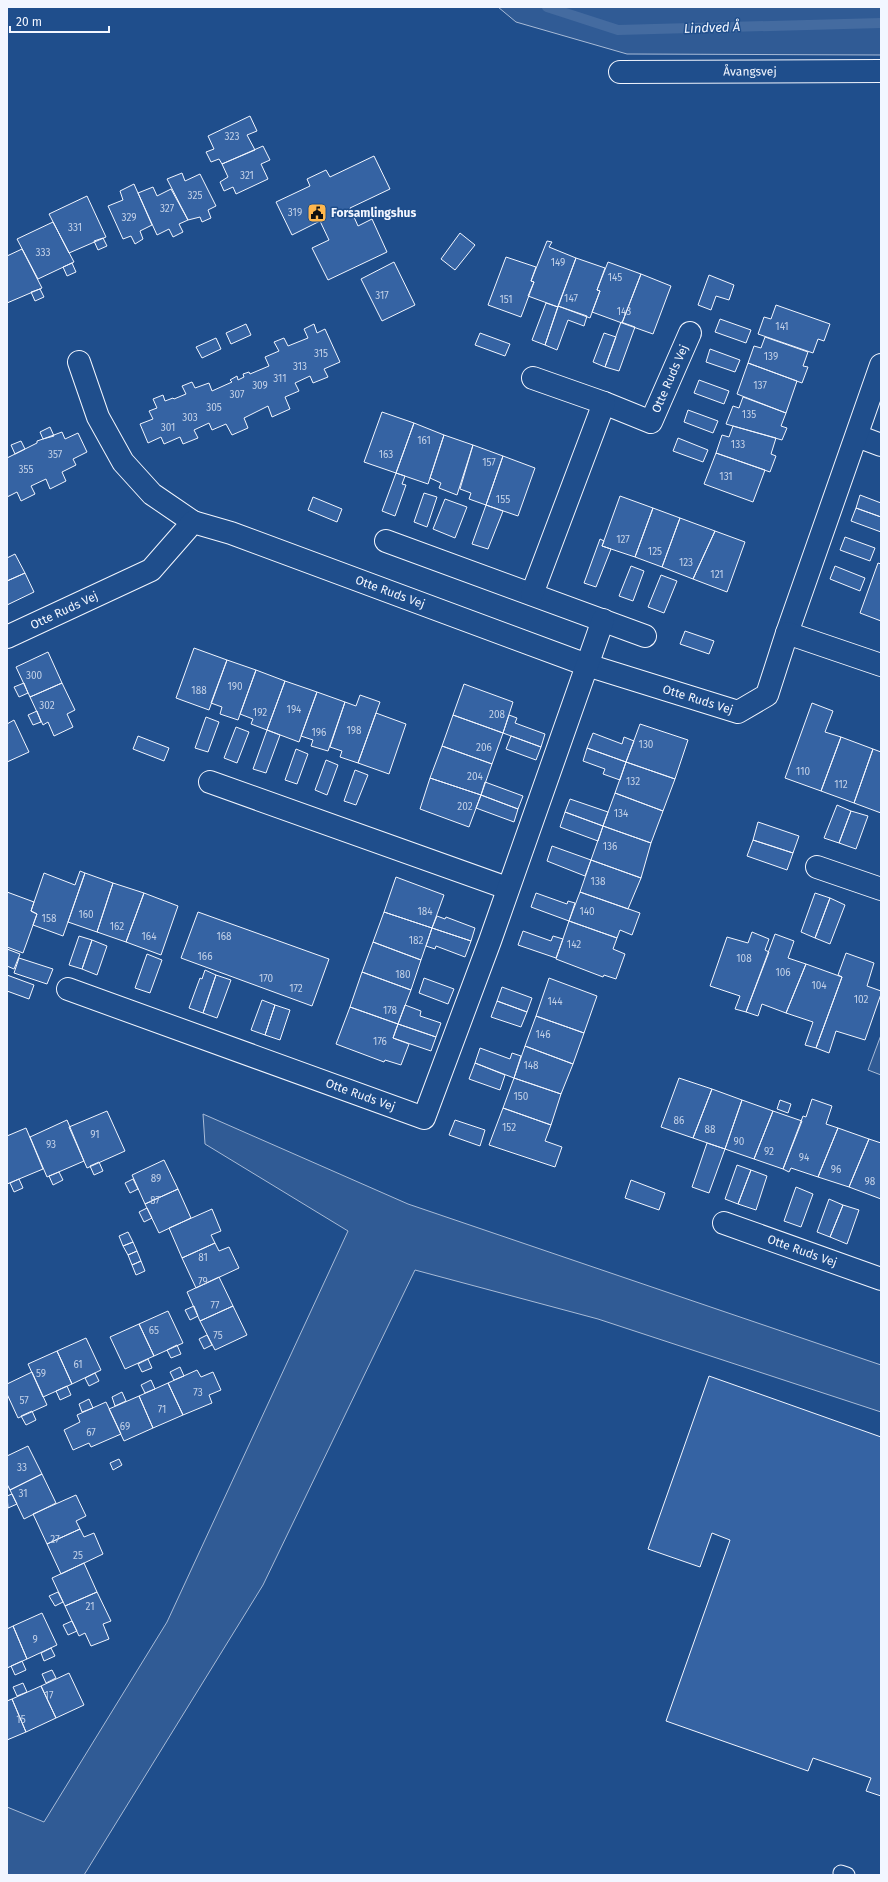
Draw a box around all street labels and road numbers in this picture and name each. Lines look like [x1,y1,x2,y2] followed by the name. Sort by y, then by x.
[723,63,777,79] street label: Åvangsvej
[649,342,691,415] street label: Otte Ruds Vej
[354,573,427,611] street label: Otte Ruds Vej
[28,589,100,632] street label: Otte Ruds Vej
[661,682,735,717] street label: Otte Ruds Vej
[324,1076,397,1114] street label: Otte Ruds Vej
[765,1232,839,1270] street label: Otte Ruds Vej

